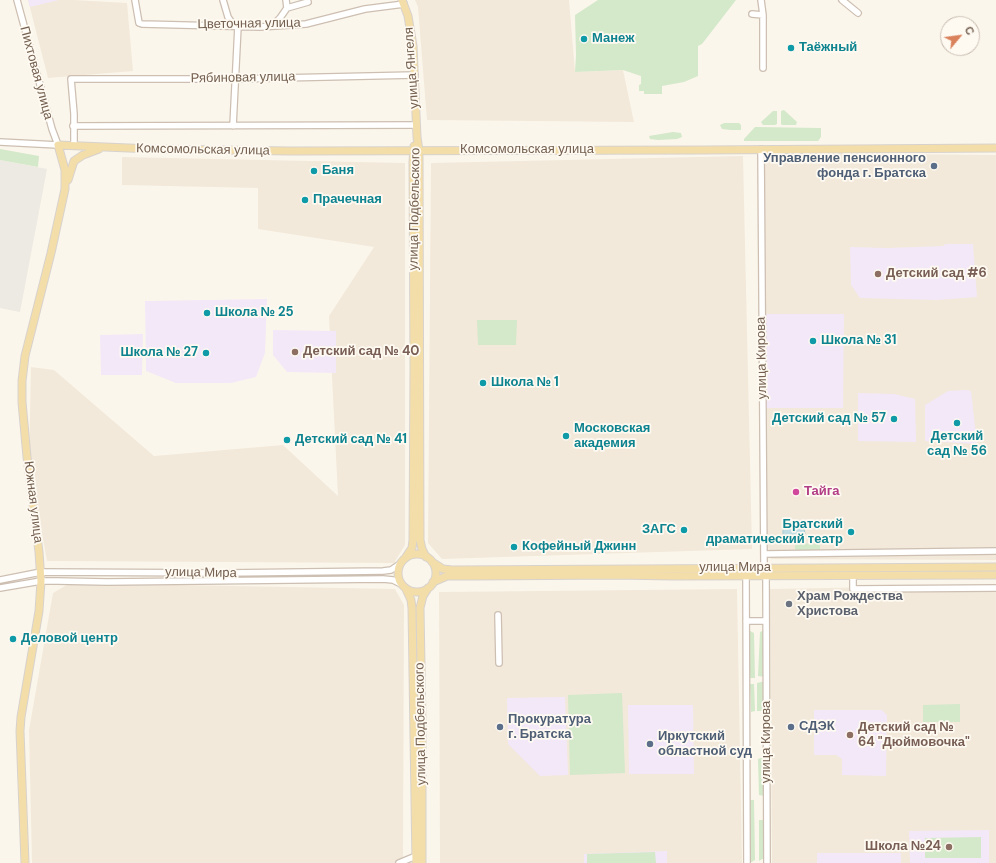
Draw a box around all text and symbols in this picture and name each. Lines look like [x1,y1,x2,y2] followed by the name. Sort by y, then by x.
[197,15,301,33] street label: Цветочная улица
[940,16,980,56] north arrow
[962,24,978,38] text: С
[16,25,56,121] street label: Пихтовая улица
[401,27,423,109] street label: улица Янгеля
[592,31,634,47] place label: Манеж
[579,34,589,44] marker: Манеж
[799,40,857,56] place label: Таёжный
[786,43,796,53] marker: Таёжный
[191,69,295,87] street label: Рябиновая улица
[136,141,270,159] street label: Комсомольская улица
[460,142,594,158] street label: Комсомольская улица
[406,147,424,271] street label: улица Подбельского
[763,151,926,182] place label: Управление пенсионного фонда г. Братска
[929,161,939,171] marker: Управление пенсионного фонда г. Братска
[322,163,354,179] place label: Баня
[309,166,319,176] marker: Баня
[313,192,382,208] place label: Прачечная
[300,195,310,205] marker: Прачечная
[886,266,987,282] place label: Детский сад #6
[873,269,883,279] marker: Детский сад #6
[215,305,294,321] place label: Школа № 25
[202,308,212,318] marker: Школа № 25
[753,317,771,399] street label: улица Кирова
[821,333,897,349] place label: Школа № 31
[808,336,818,346] marker: Школа № 31
[303,344,420,360] place label: Детский сад № 40
[121,345,198,361] place label: Школа № 27
[290,347,300,357] marker: Детский сад № 40
[201,348,211,358] marker: Школа № 27
[491,375,559,391] place label: Школа № 1
[478,378,488,388] marker: Школа № 1
[772,411,886,427] place label: Детский сад № 57
[889,414,899,424] marker: Детский сад № 57
[952,418,962,428] marker: Детский сад № 56
[574,421,650,452] place label: Московская академия
[927,429,987,460] place label: Детский сад № 56
[561,431,571,441] marker: Московская академия
[295,432,407,448] place label: Детский сад № 41
[282,435,292,445] marker: Детский сад № 41
[20,460,46,544] street label: Южная улица
[804,484,839,500] place label: Тайга
[791,487,801,497] marker: Тайга
[706,517,843,548] place label: Братский драматический театр
[642,522,676,538] place label: ЗАГС
[679,525,689,535] marker: ЗАГС
[846,527,856,537] marker: Братский драматический театр
[522,539,636,555] place label: Кофейный Джинн
[509,542,519,552] marker: Кофейный Джинн
[699,560,771,576] street label: улица Мира
[165,565,237,581] street label: улица Мира
[797,589,903,620] place label: Храм Рождества Христова
[784,599,794,609] marker: Храм Рождества Христова
[21,631,118,647] place label: Деловой центр
[8,634,18,644] marker: Деловой центр
[412,662,430,786] street label: улица Подбельского
[759,701,775,783] street label: улица Кирова
[508,712,591,743] place label: Прокуратура г. Братска
[799,719,835,735] place label: СДЭК
[858,720,970,751] place label: Детский сад № 64 "Дюймовочка"
[495,722,505,732] marker: Прокуратура г. Братска
[786,722,796,732] marker: СДЭК
[658,729,752,760] place label: Иркутский областной суд
[845,730,855,740] marker: Детский сад № 64 "Дюймовочка"
[645,739,655,749] marker: Иркутский областной суд
[865,839,941,855] place label: Школа №24
[944,842,954,852] marker: Школа №24

